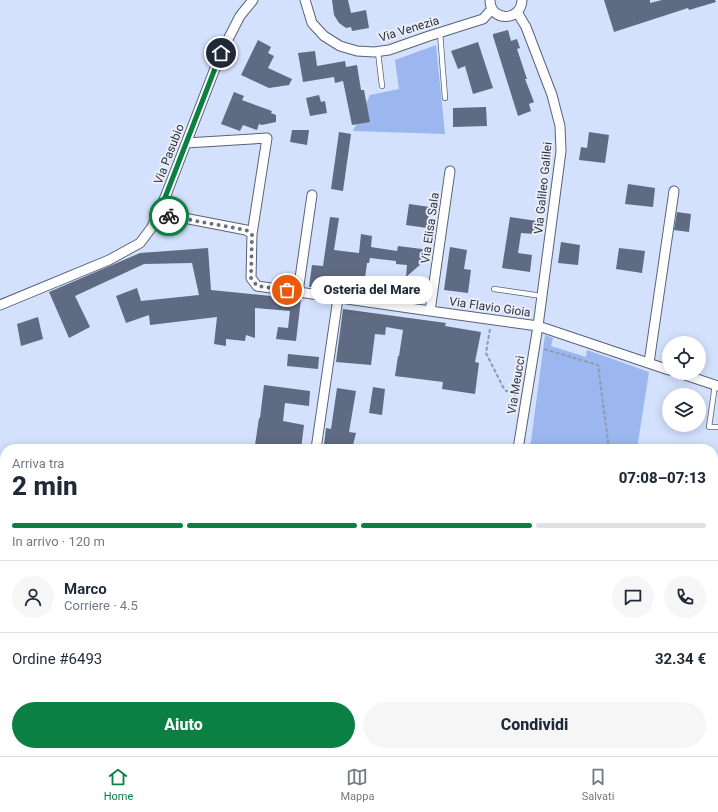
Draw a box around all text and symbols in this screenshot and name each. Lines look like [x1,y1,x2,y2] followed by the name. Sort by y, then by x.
[377,13,441,45] street label: Via Venezia
[204,36,238,70] pin
[210,42,232,64] icon: home
[151,122,187,186] street label: Via Pasubio
[531,141,555,235] street label: Via Galileo Galilei
[418,192,442,264] street label: Via Elisa Sala
[149,196,189,236] courier
[158,205,180,227] icon: bike
[270,273,304,307] pin
[311,276,433,304] callout: Osteria del Mare
[276,279,298,301] icon: bag
[324,282,420,297] text: Osteria del Mare
[448,294,532,320] street label: Via Flavio Gioia
[662,336,706,432] map controls
[662,336,706,380] button: locate
[504,355,528,415] street label: Via Meucci
[662,388,706,432] button: layers
[12,456,64,471] text: Arriva tra
[619,469,706,487] text: 07:08–07:13
[12,471,78,501] text: 2 min
[12,534,105,549] text: In arrivo · 120 m
[12,576,54,618] button: person
[612,576,654,618] button: chat
[664,576,706,618] button: phone
[64,580,107,598] text: Marco
[64,598,138,613] text: Corriere · 4.5
[12,650,102,668] text: Ordine #6493
[655,650,706,668] text: 32.34 €
[12,702,355,748] button: Aiuto
[363,702,706,748] button: Condividi
[104,766,133,803] tab: Home
[340,766,374,803] tab: Mappa
[582,766,614,803] tab: Salvati

